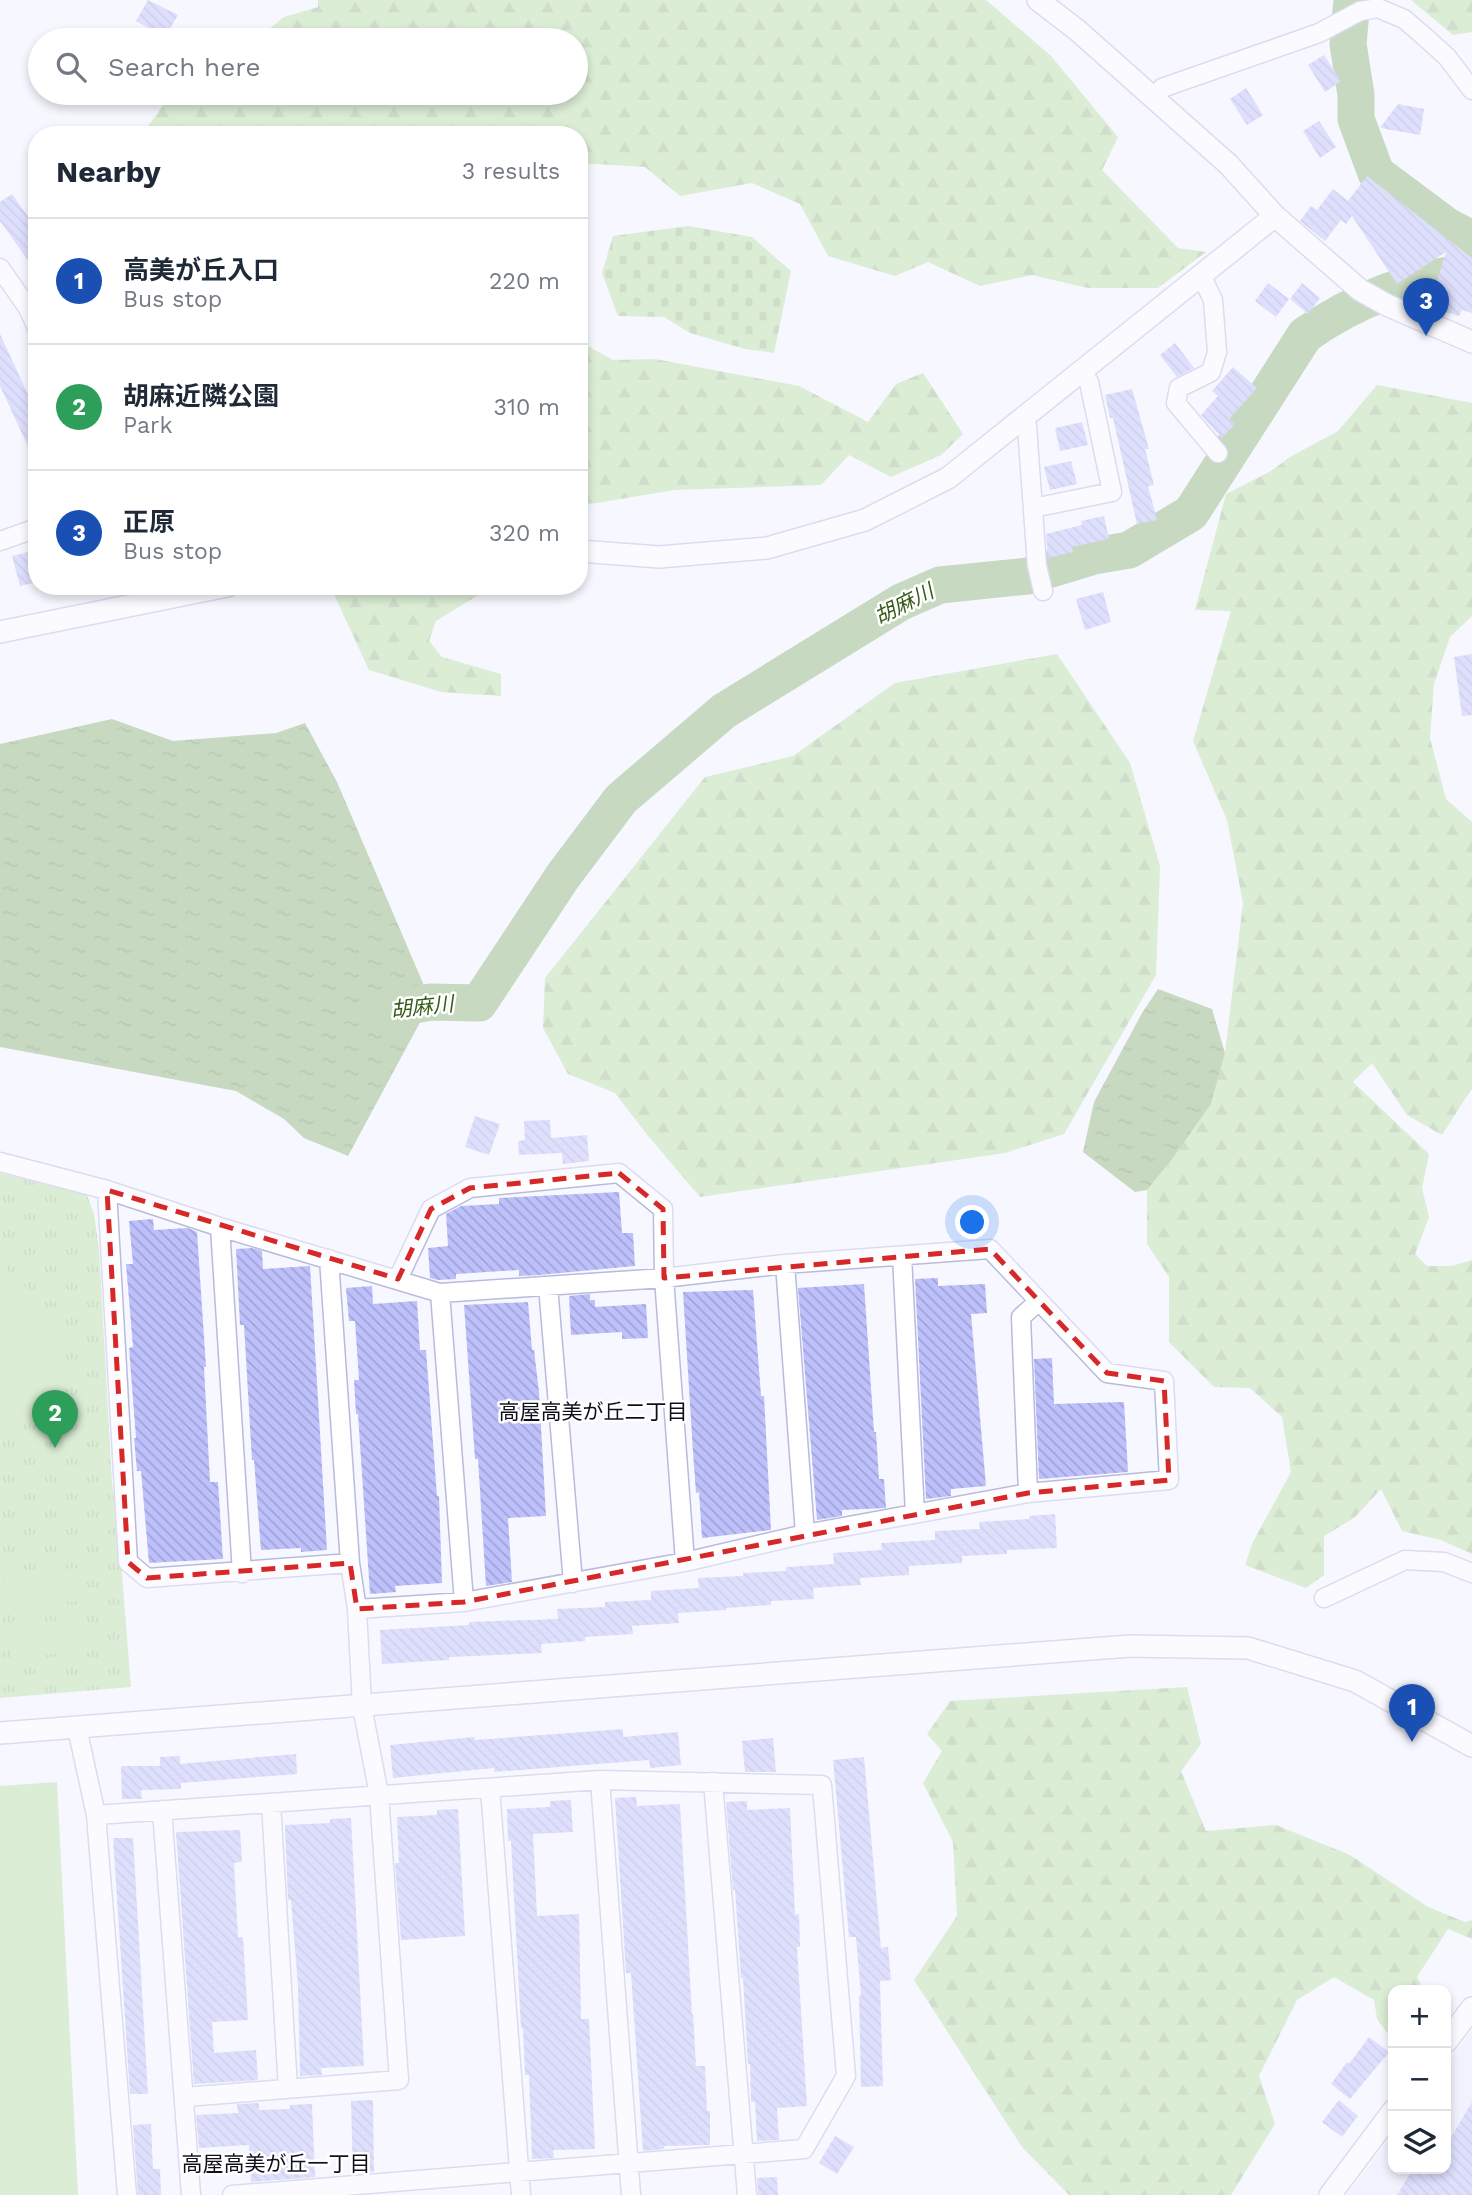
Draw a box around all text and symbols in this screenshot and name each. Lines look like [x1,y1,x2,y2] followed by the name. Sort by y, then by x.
[28,28,588,105] search box
[52,48,90,86] icon: search
[108,52,260,82] text: Search here
[56,154,161,189] text: Nearby
[462,158,560,185] text: 3 results
[123,255,279,285] text: 高美が丘入口
[74,268,84,295] text: 1
[489,268,560,295] text: 220 m
[1403,278,1449,336] pin: 3
[123,286,222,313] text: Bus stop
[123,381,279,411] text: 胡麻近隣公園
[72,394,86,421] text: 2
[494,394,560,421] text: 310 m
[123,412,172,439] text: Park
[123,507,175,537] text: 正原
[72,520,86,547] text: 3
[489,520,560,547] text: 320 m
[123,538,222,565] text: Bus stop
[870,577,939,629] water label: 胡麻川
[389,991,457,1022] water label: 胡麻川
[955,1205,989,1239] your location
[32,1390,78,1448] pin: 2
[499,1399,688,1424] district label: 高屋高美が丘二丁目
[1389,1684,1435,1742] pin: 1
[1388,1985,1451,2174] map controls
[1388,1985,1451,2048] button: +
[1388,2048,1451,2111] button: −
[1388,2111,1451,2174] button: layers
[182,2151,371,2176] district label: 高屋高美が丘一丁目

